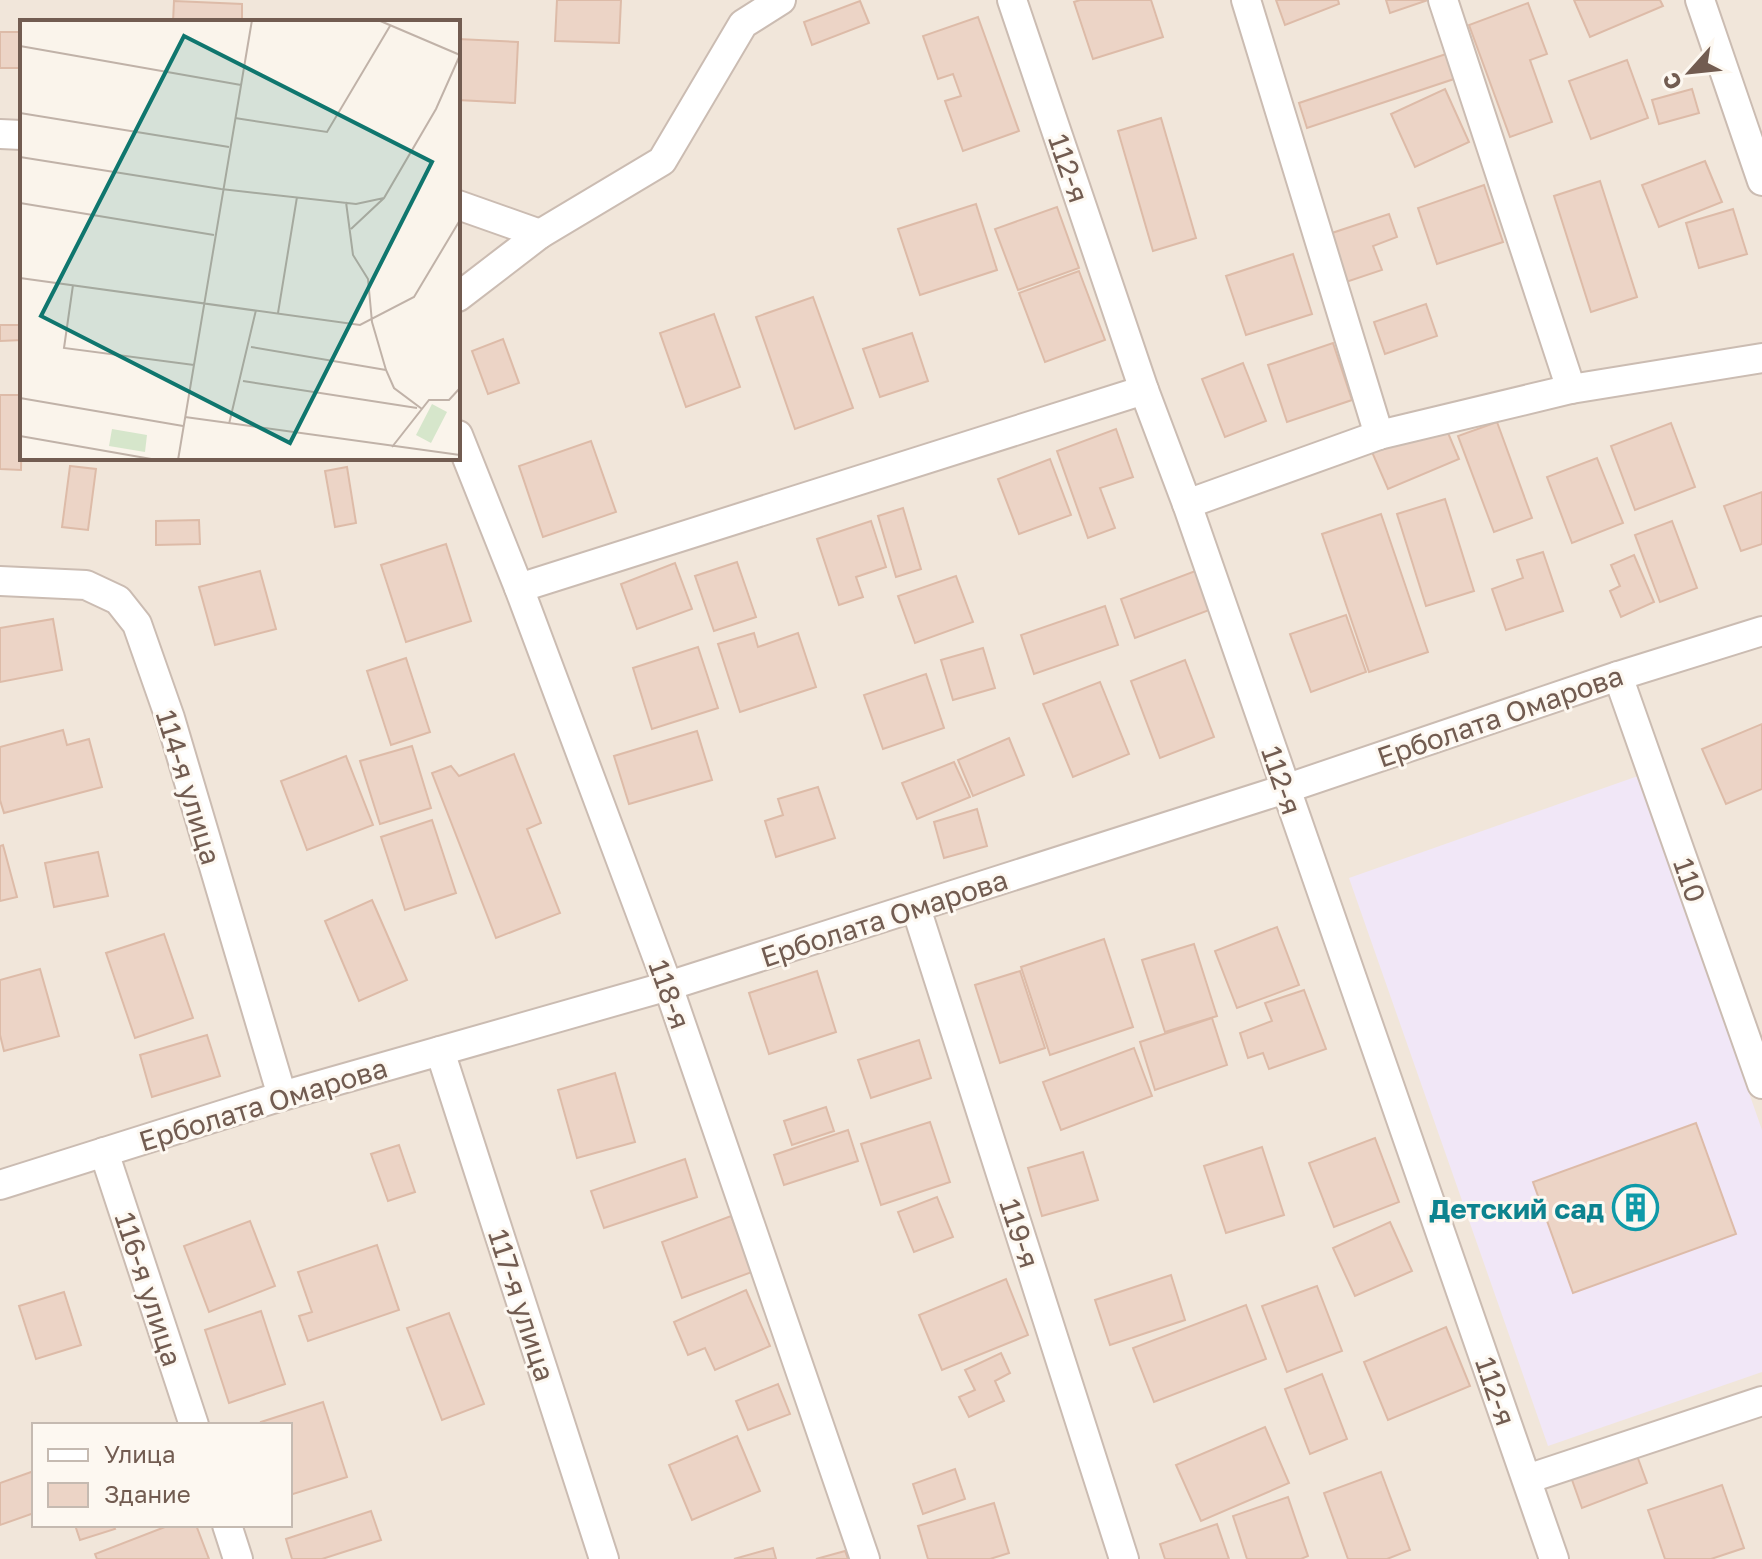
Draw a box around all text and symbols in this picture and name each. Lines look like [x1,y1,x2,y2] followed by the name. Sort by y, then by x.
[20,20,460,460] inset map
[1650,32,1730,112] north arrow
[1656,68,1687,94] text: С
[1042,130,1096,206] street label: 112-я
[1373,658,1627,774] street label: Ерболата Омарова
[150,706,228,868] street label: 114-я улица
[1255,742,1309,818] street label: 112-я
[1667,854,1713,906] street label: 110
[756,862,1012,974] street label: Ерболата Омарова
[642,955,698,1033] street label: 118-я
[135,1051,391,1157] street label: Ерболата Омарова
[1611,1184,1659,1232] building icon: Детский сад
[1429,1192,1604,1225] place label: Детский сад
[993,1194,1047,1272] street label: 119-я
[109,1208,189,1370] street label: 116-я улица
[482,1225,562,1385] street label: 117-я улица
[1469,1353,1523,1429] street label: 112-я
[32,1423,292,1527] legend
[104,1439,176,1468] text: Улица
[104,1479,191,1508] text: Здание

